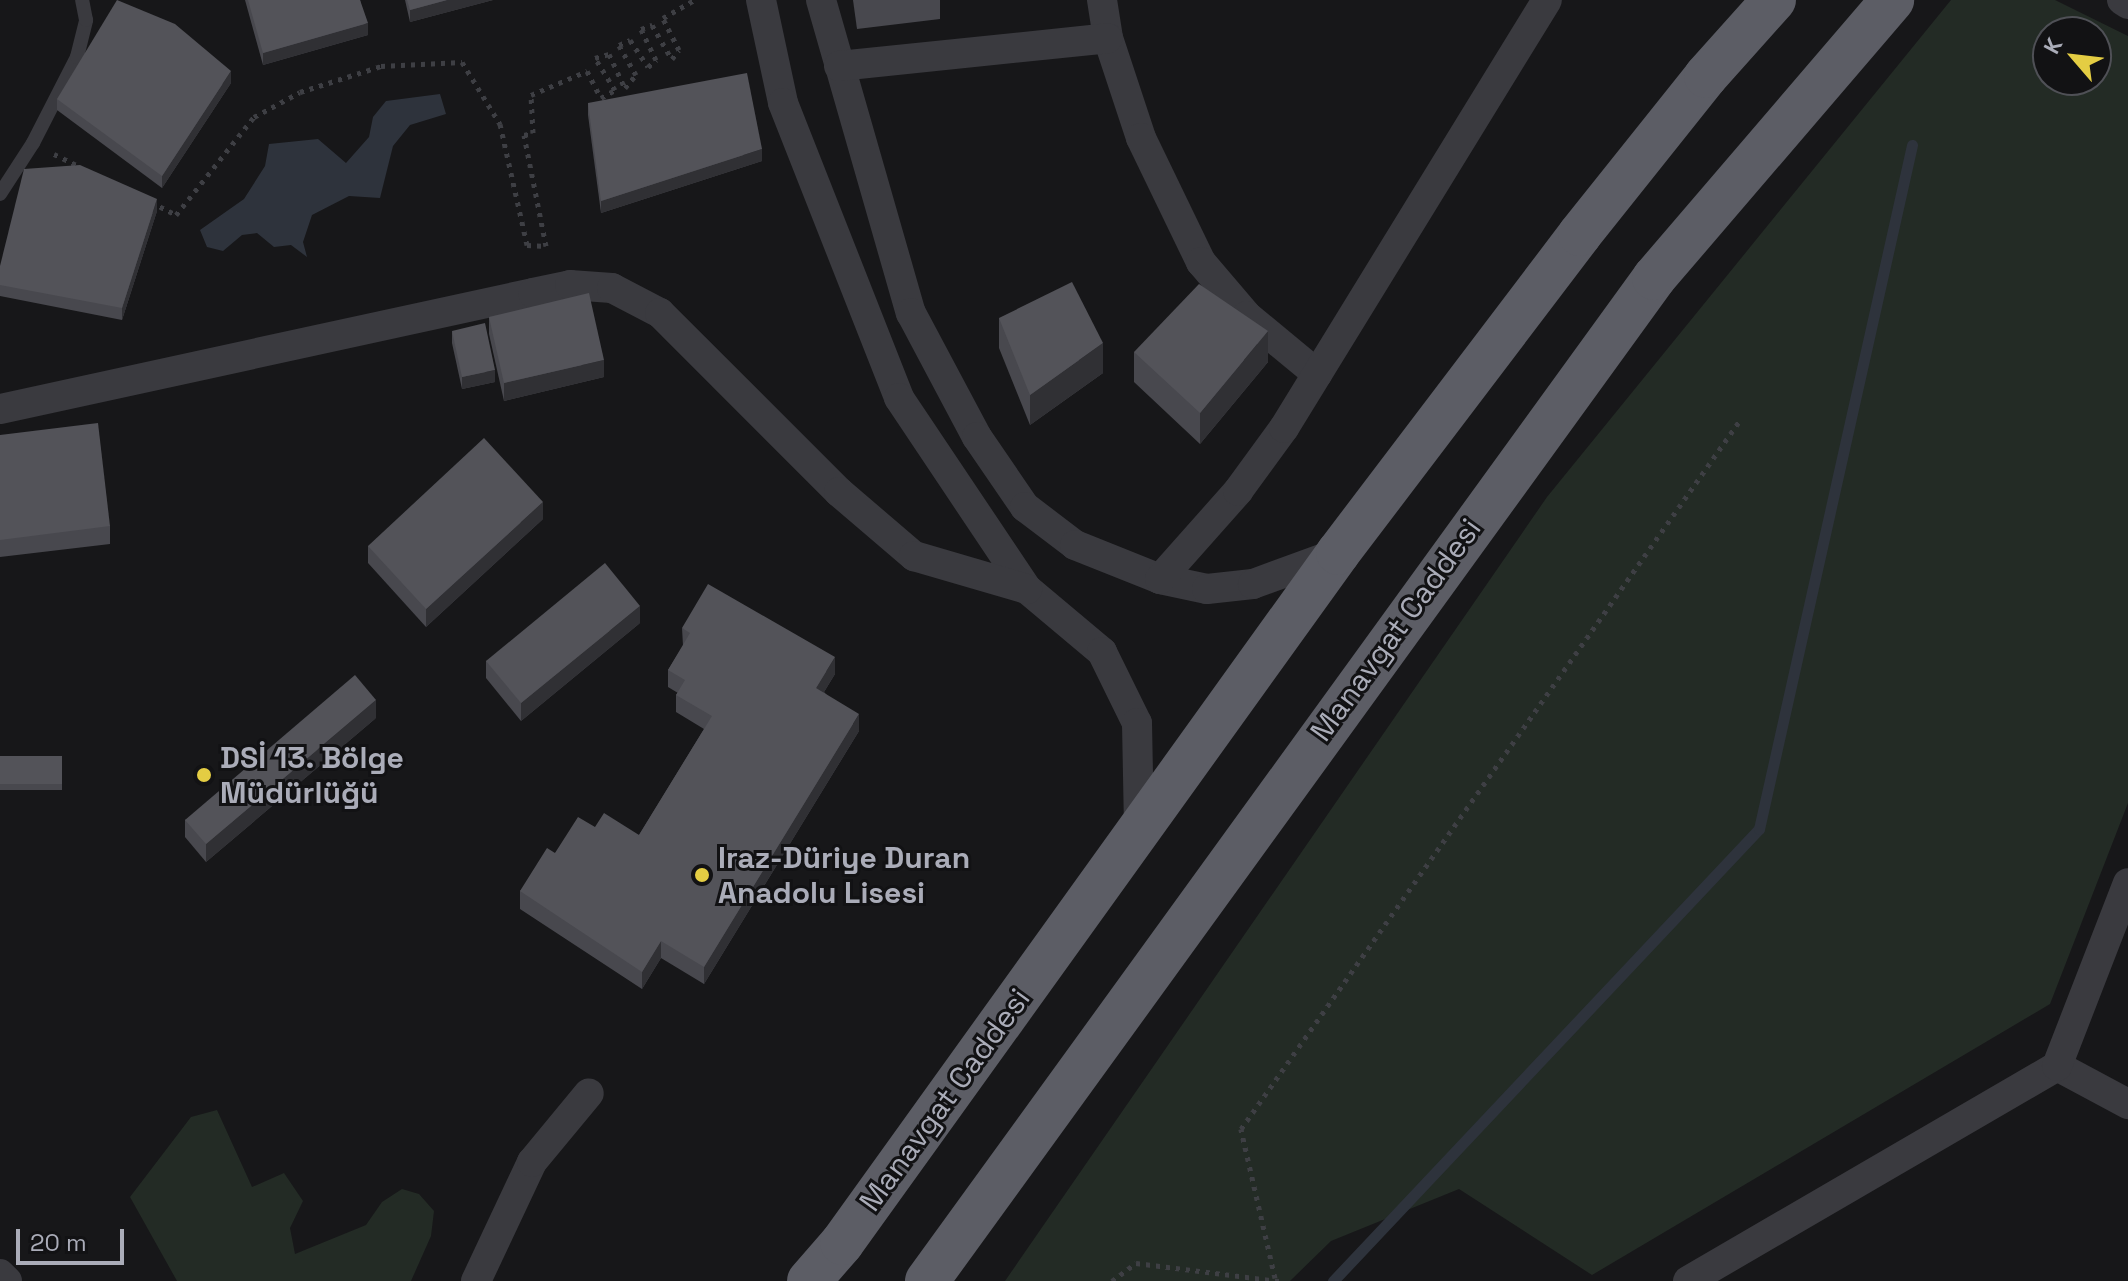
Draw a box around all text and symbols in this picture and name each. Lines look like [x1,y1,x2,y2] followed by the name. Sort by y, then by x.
[2032,16,2112,96] north arrow
[2037,33,2068,58] text: K
[1303,512,1489,748] street label: Manavgat Caddesi
[220,740,405,810] place label: DSİ 13. Bölge Müdürlüğü
[195,766,213,784] marker: DSİ 13. Bölge Müdürlüğü
[718,840,970,910] place label: Iraz-Düriye Duran Anadolu Lisesi
[693,866,711,884] marker: Iraz-Düriye Duran Anadolu Lisesi
[852,982,1038,1218] street label: Manavgat Caddesi
[20,1213,128,1263] scale bar
[30,1227,87,1258] text: 20 m

